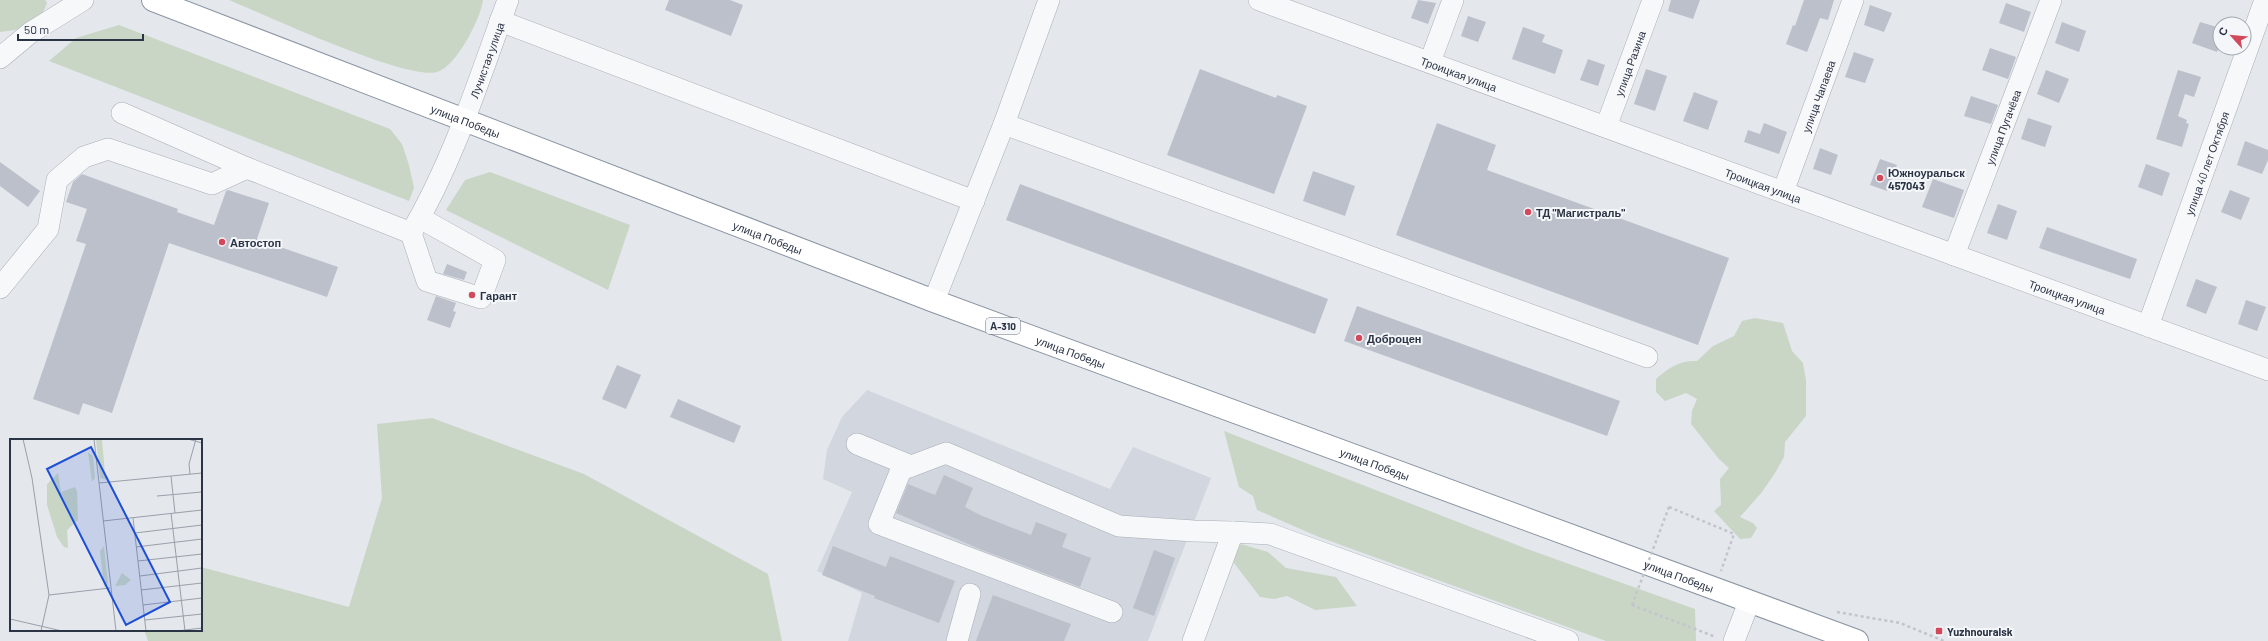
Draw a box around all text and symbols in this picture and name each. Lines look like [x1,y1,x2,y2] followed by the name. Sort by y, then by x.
[18,16,143,42] scale bar
[2212,16,2252,56] north arrow
[467,19,506,100] street label: Лучистая улица
[24,22,49,36] text: 50 m
[2215,25,2230,38] text: С
[1612,28,1648,98] street label: улица Разина
[1419,53,1500,94] street label: Троицкая улица
[1799,57,1837,134] street label: улица Чапаева
[1983,87,2023,166] street label: улица Пугачёва
[429,101,502,140] street label: улица Победы
[2182,110,2231,217] street label: улица 40 лет Октября
[1723,165,1804,205] street label: Троицкая улица
[1888,166,1965,192] place label: Южноуральск 457043
[1875,173,1885,183] marker: Южноуральск 457043
[1536,206,1625,219] place label: ТД "Магистраль"
[1523,207,1533,217] marker: ТД "Магистраль"
[732,218,804,256] street label: улица Победы
[230,236,281,249] place label: Автостоп
[217,237,227,247] marker: Автостоп
[2027,276,2108,317] street label: Троицкая улица
[480,289,518,302] place label: Гарант
[467,290,477,300] marker: Гарант
[986,318,1020,334] road number: А-310
[1367,332,1421,345] place label: Доброцен
[1035,333,1108,370] street label: улица Победы
[1354,333,1364,343] marker: Доброцен
[10,439,202,631] inset map
[1339,445,1412,482] street label: улица Победы
[1643,557,1716,594] street label: улица Победы
[1947,625,2013,638] place label: Yuzhnouralsk
[1934,626,1944,636] marker: Yuzhnouralsk

